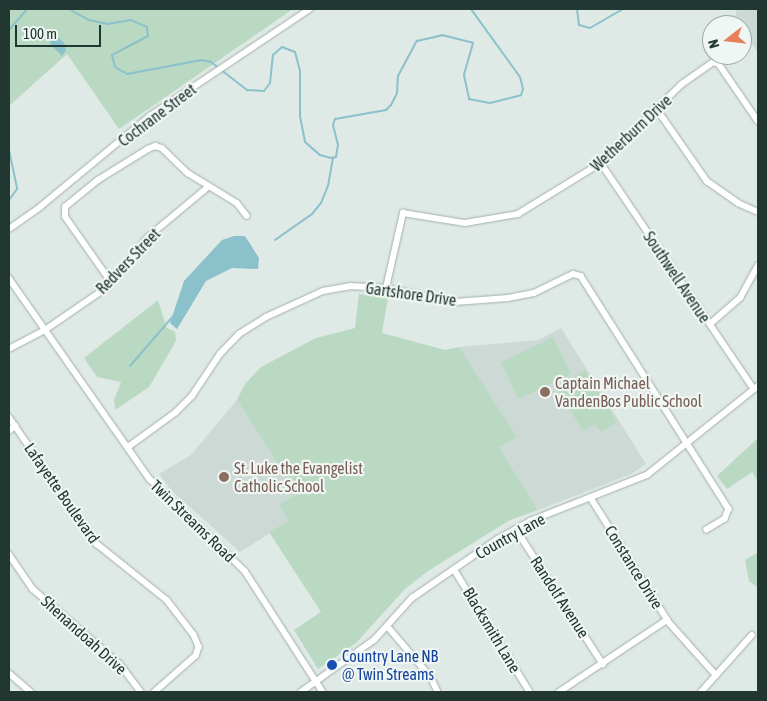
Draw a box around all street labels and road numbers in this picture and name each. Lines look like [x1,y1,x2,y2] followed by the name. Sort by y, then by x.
[114,79,200,151] street label: Cochrane Street
[587,91,675,175] street label: Wetherburn Drive
[92,224,164,298] street label: Redvers Street
[639,228,715,326] street label: Southwell Avenue
[364,278,458,310] street label: Gartshore Drive
[20,439,104,547] street label: Lafayette Boulevard
[147,476,239,566] street label: Twin Streams Road
[472,509,548,563] street label: Country Lane
[601,522,667,612] street label: Constance Drive
[527,553,593,641] street label: Randolf Avenue
[459,584,525,676] street label: Blacksmith Lane
[37,592,131,678] street label: Shenandoah Drive

